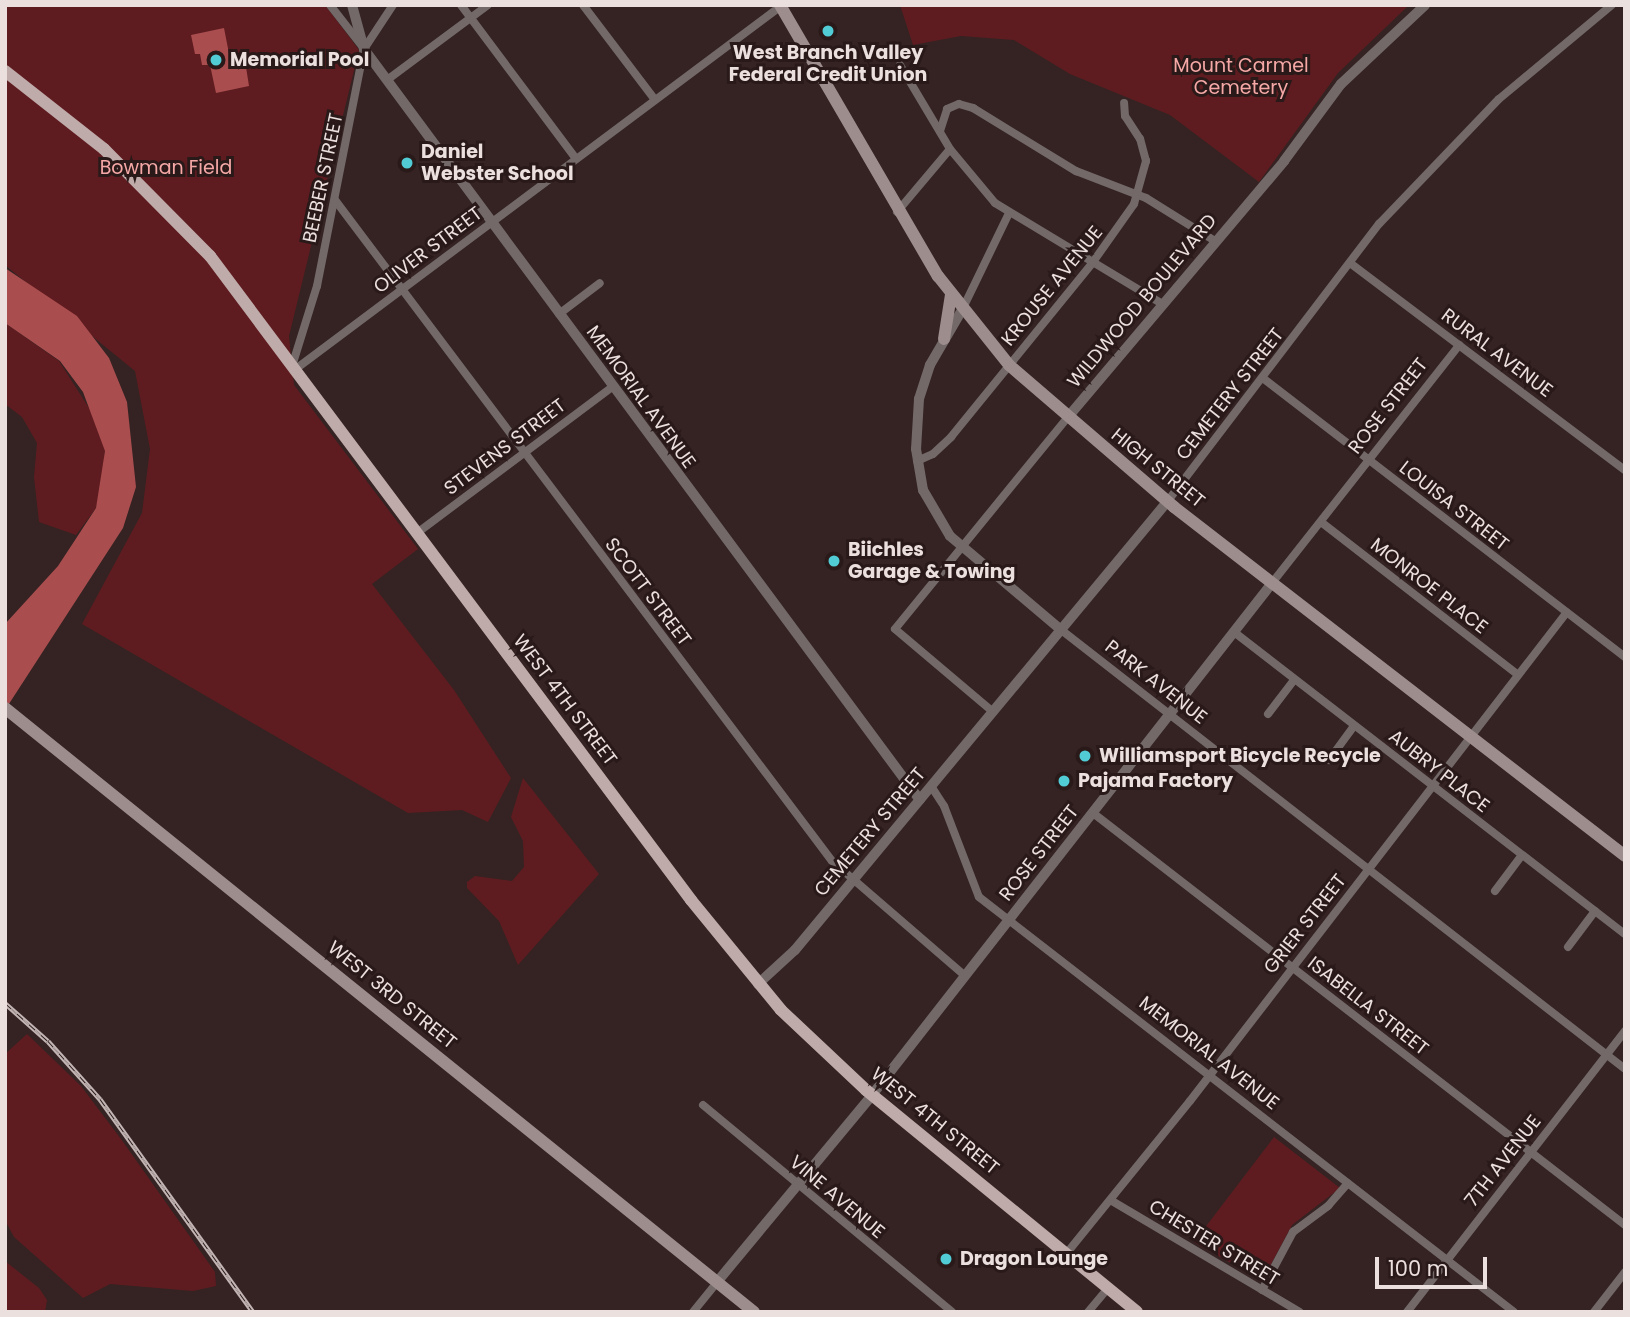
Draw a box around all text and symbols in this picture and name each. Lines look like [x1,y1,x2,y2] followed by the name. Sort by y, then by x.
[820,23,836,39] marker: West Branch Valley Federal Credit Union
[729,42,927,86] place label: West Branch Valley Federal Credit Union
[230,49,369,71] place label: Memorial Pool
[208,52,224,68] marker: Memorial Pool
[1173,55,1309,99] park label: Mount Carmel Cemetery
[298,111,348,245] street label: BEEBER STREET
[421,141,574,185] place label: Daniel Webster School
[399,155,415,171] marker: Daniel Webster School
[100,157,232,179] park label: Bowman Field
[369,202,487,298] street label: OLIVER STREET
[1063,209,1221,393] street label: WILDWOOD BOULEVARD
[997,221,1107,351] street label: KROUSE AVENUE
[1437,304,1557,402] street label: RURAL AVENUE
[582,321,700,473] street label: MEMORIAL AVENUE
[1171,324,1289,464] street label: CEMETERY STREET
[1344,354,1432,458] street label: ROSE STREET
[440,394,570,500] street label: STEVENS STREET
[1107,423,1209,513] street label: HIGH STREET
[1395,456,1513,556] street label: LOUISA STREET
[1366,533,1492,639] street label: MONROE PLACE
[600,534,696,650] street label: SCOTT STREET
[848,539,1015,583] place label: Biichles Garage & Towing
[826,553,842,569] marker: Biichles Garage & Towing
[508,630,622,770] street label: WEST 4TH STREET
[1100,635,1212,729] street label: PARK AVENUE
[1384,725,1494,817] street label: AUBRY PLACE
[1099,745,1381,767] place label: Williamsport Bicycle Recycle
[1077,748,1093,764] marker: Williamsport Bicycle Recycle
[810,763,930,901] street label: CEMETERY STREET
[1078,770,1233,792] place label: Pajama Factory
[1056,773,1072,789] marker: Pajama Factory
[995,801,1083,905] street label: ROSE STREET
[1259,870,1351,978] street label: GRIER STREET
[323,936,461,1054] street label: WEST 3RD STREET
[1303,952,1433,1060] street label: ISABELLA STREET
[1135,991,1283,1115] street label: MEMORIAL AVENUE
[866,1062,1004,1180] street label: WEST 4TH STREET
[1460,1111,1546,1211] street label: 7TH AVENUE
[785,1151,889,1243] street label: VINE AVENUE
[1145,1195,1283,1291] street label: CHESTER STREET
[1378,1244,1490,1288] scale bar
[960,1248,1108,1270] place label: Dragon Lounge
[938,1251,954,1267] marker: Dragon Lounge
[1388,1254,1448,1283] text: 100 m

